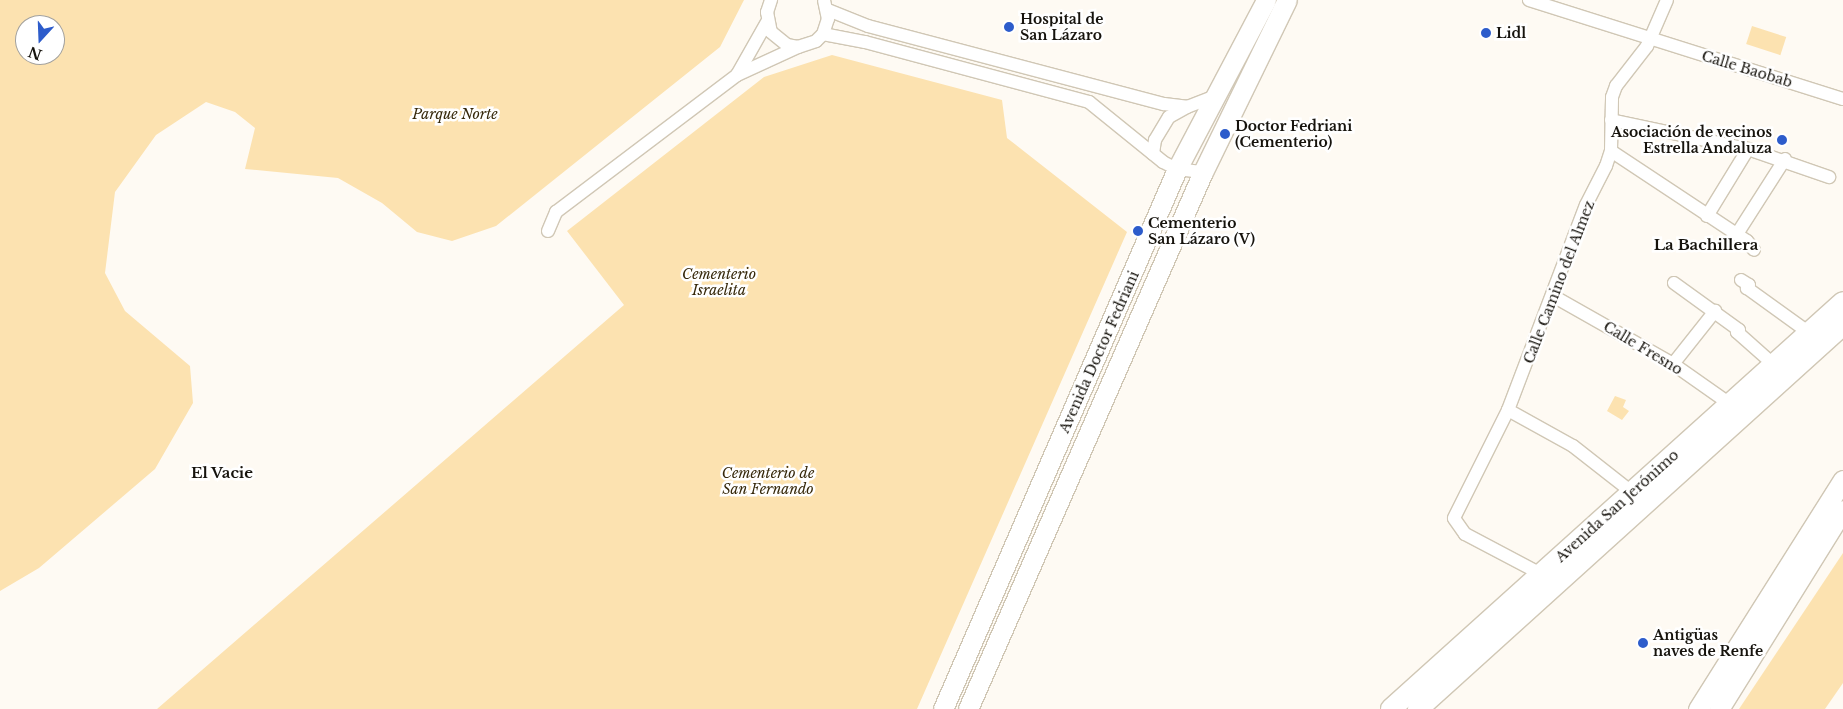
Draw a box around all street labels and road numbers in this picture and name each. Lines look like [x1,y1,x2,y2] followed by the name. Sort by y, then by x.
[1700,47,1794,91] street label: Calle Baobab
[1520,198,1598,366] street label: Calle Camino del Almez
[1056,268,1142,436] street label: Avenida Doctor Fedriani
[1600,318,1686,378] street label: Calle Fresno
[1552,446,1682,566] street label: Avenida San Jerónimo

